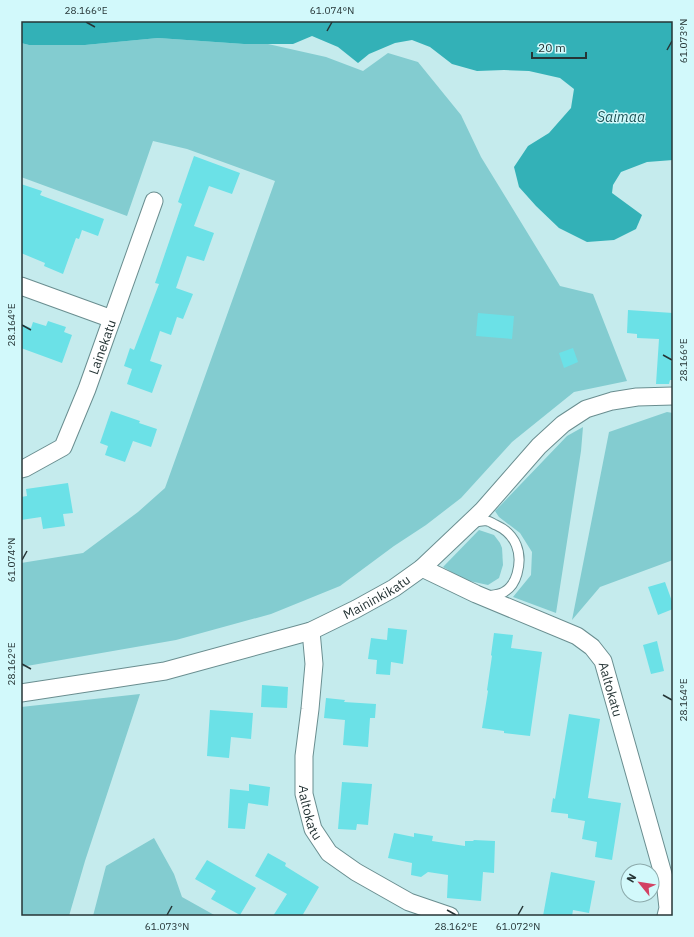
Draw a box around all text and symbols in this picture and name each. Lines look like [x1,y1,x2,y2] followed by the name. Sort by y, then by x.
[64,4,108,17] text: 28.166°E
[310,4,354,17] text: 61.074°N
[677,19,690,63] text: 61.073°N
[532,34,586,60] scale bar
[538,40,566,55] text: 20 m
[597,108,645,126] water label: Saimaa
[5,303,18,347] text: 28.164°E
[85,317,120,377] street label: Lainekatu
[677,338,690,382] text: 28.166°E
[5,538,18,582] text: 61.074°N
[340,571,414,623] street label: Maininkikatu
[5,642,18,686] text: 28.162°E
[595,660,626,719] street label: Aaltokatu
[677,678,690,722] text: 28.164°E
[295,785,326,843] street label: Aaltokatu
[620,863,660,903] north arrow
[623,871,639,885] text: N
[145,920,189,933] text: 61.073°N
[434,920,478,933] text: 28.162°E
[496,920,540,933] text: 61.072°N

